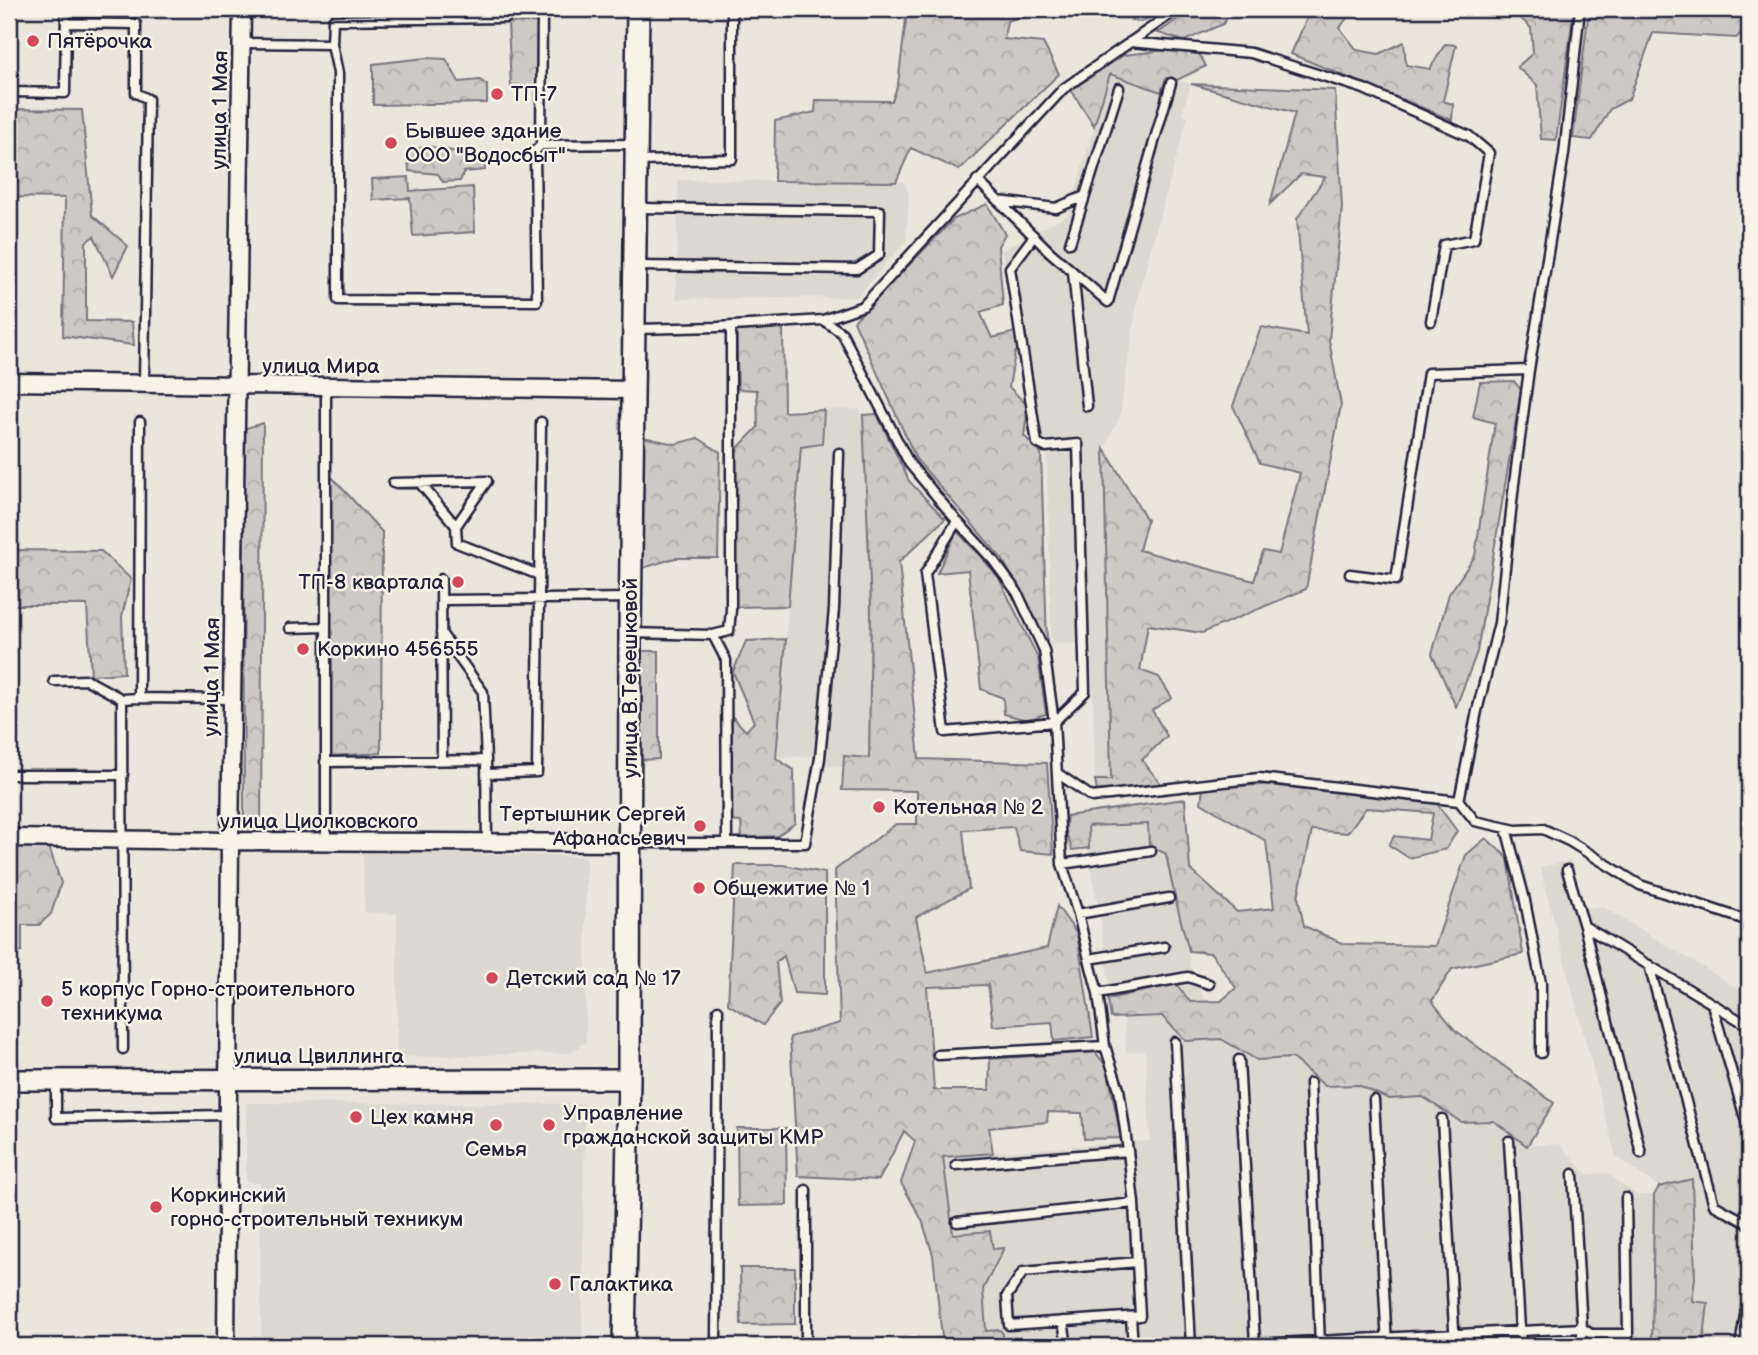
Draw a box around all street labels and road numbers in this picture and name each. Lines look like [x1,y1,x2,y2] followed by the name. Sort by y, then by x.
[206,50,234,170] street label: улица 1 Мая
[262,354,380,379] street label: улица Мира
[618,578,643,778] street label: улица В.Терешковой
[198,617,226,737] street label: улица 1 Мая
[220,809,418,834] street label: улица Циолковского
[234,1044,405,1069] street label: улица Цвиллинга

